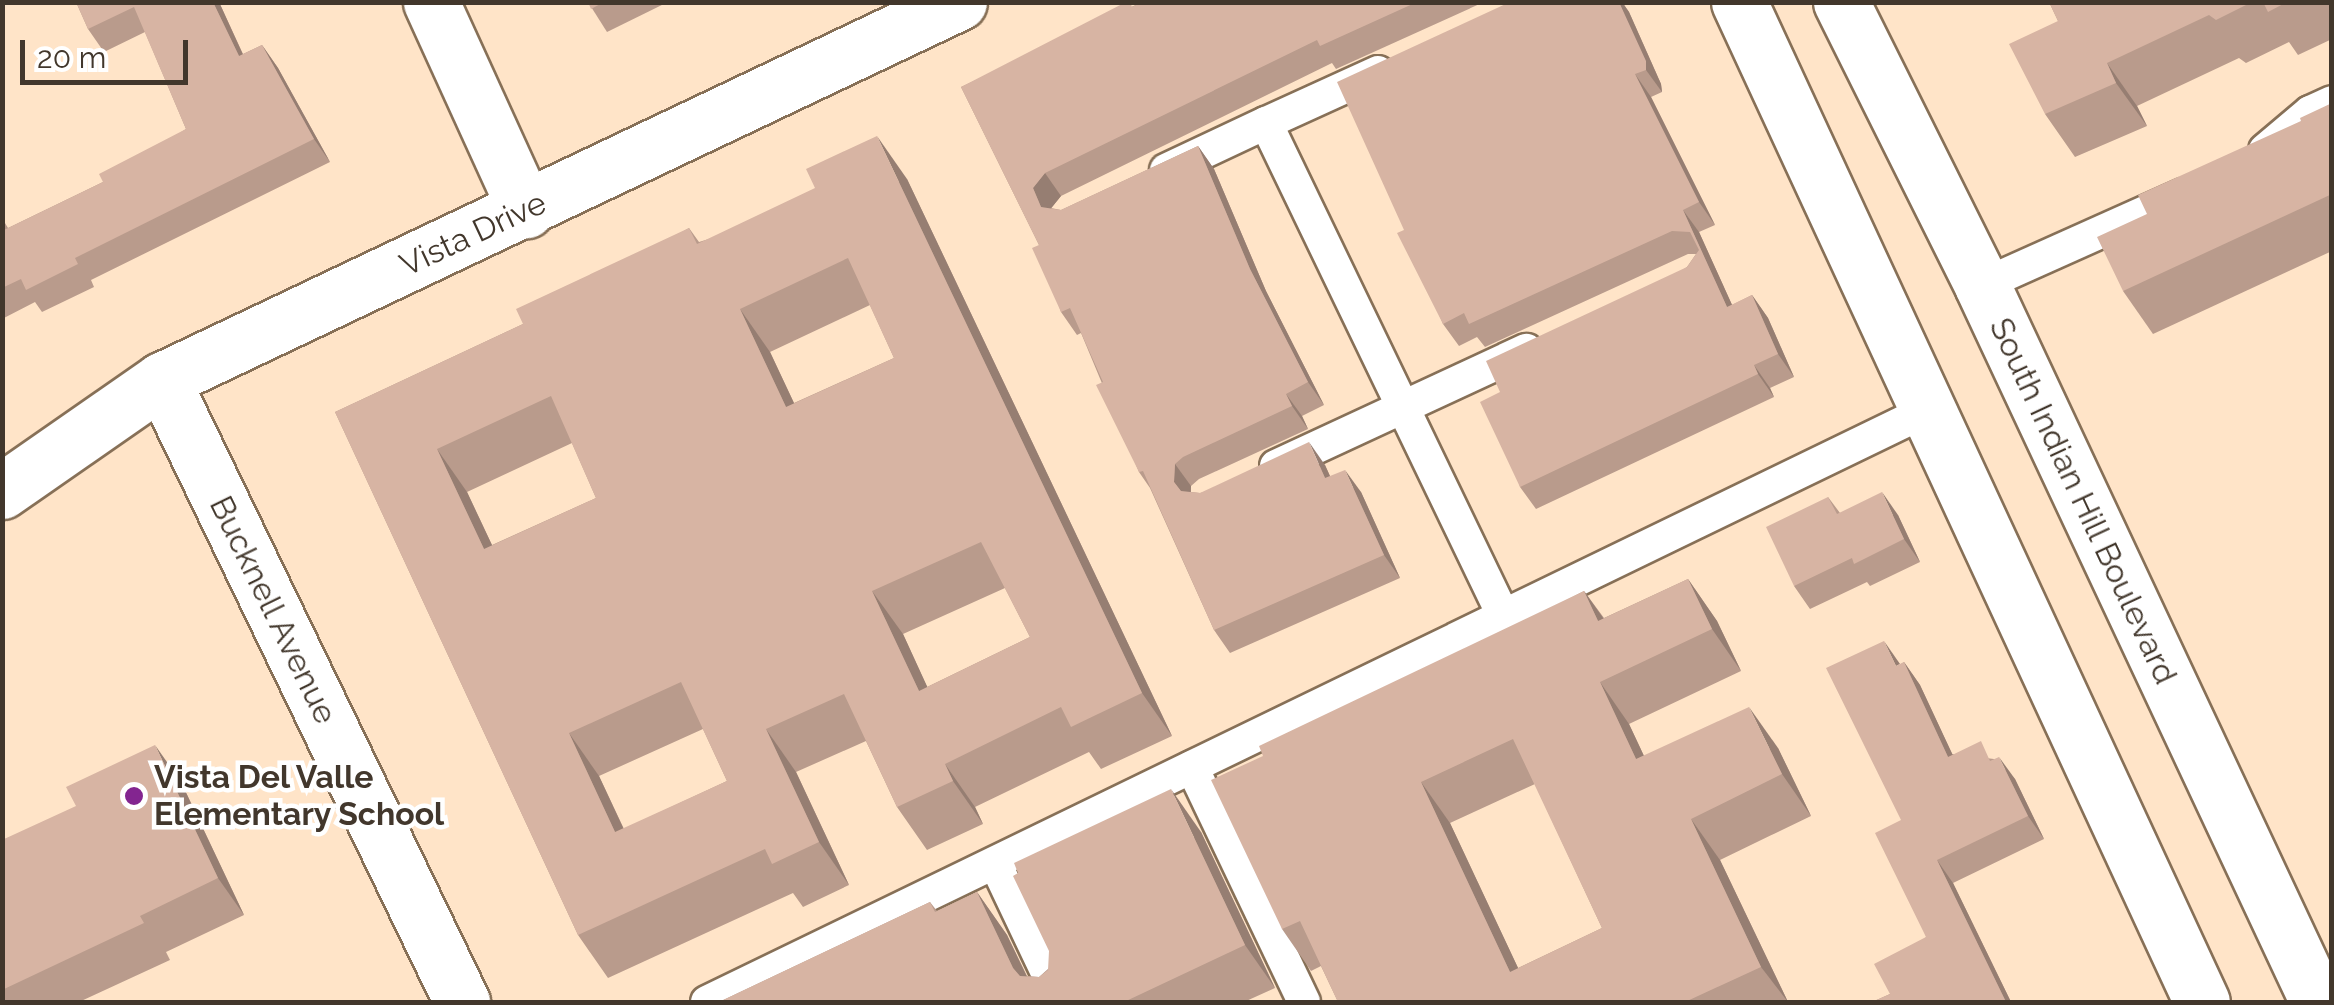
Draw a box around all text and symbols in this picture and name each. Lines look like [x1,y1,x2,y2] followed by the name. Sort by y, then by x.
[25,20,192,82] scale bar
[37,40,106,75] text: 20 m
[394,183,552,285] street label: Vista Drive
[1981,312,2185,690] street label: South Indian Hill Boulevard
[201,489,345,731] street label: Bucknell Avenue
[154,759,445,834] place label: Vista Del Valle Elementary School
[123,785,145,807] marker: Vista Del Valle Elementary School

